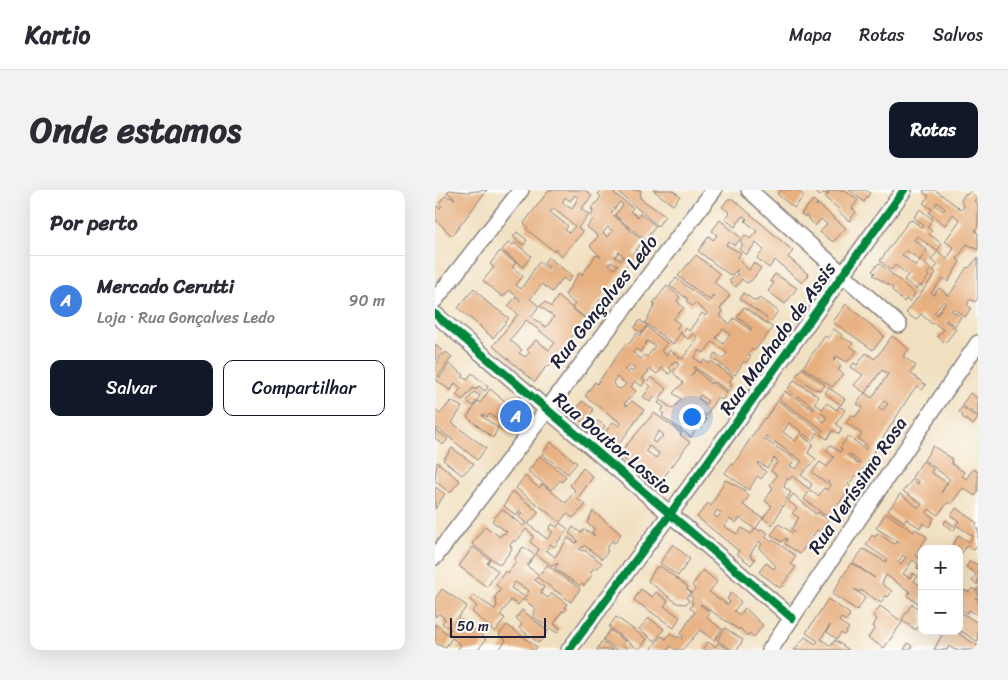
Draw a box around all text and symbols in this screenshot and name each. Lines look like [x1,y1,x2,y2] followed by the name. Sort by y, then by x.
[25,14,90,56] text: Kartio
[789,19,831,51] text: Mapa
[859,19,905,51] text: Rotas
[933,19,983,51] text: Salvos
[30,99,241,161] text: Onde estamos
[889,102,978,158] button: Rotas
[50,204,138,242] text: Por perto
[541,227,666,375] street label: Rua Gonçalves Ledo
[710,255,845,422] street label: Rua Machado de Assis
[97,270,234,303] text: Mercado Cerutti
[61,286,71,315] text: A
[349,286,385,315] text: 90 m
[97,303,275,332] text: Loja · Rua Gonçalves Ledo
[50,360,213,416] button: Salvar
[223,360,385,416] button: Compartilhar
[546,383,680,504] street label: Rua Doutor Lossio
[500,397,532,435] pin: A
[679,404,705,430] your location
[799,409,916,561] street label: Rua Veríssimo Rosa
[918,545,963,635] map controls
[918,545,963,590] button: +
[918,590,963,635] button: −
[457,614,489,639] text: 50 m
[450,615,546,638] scale bar

